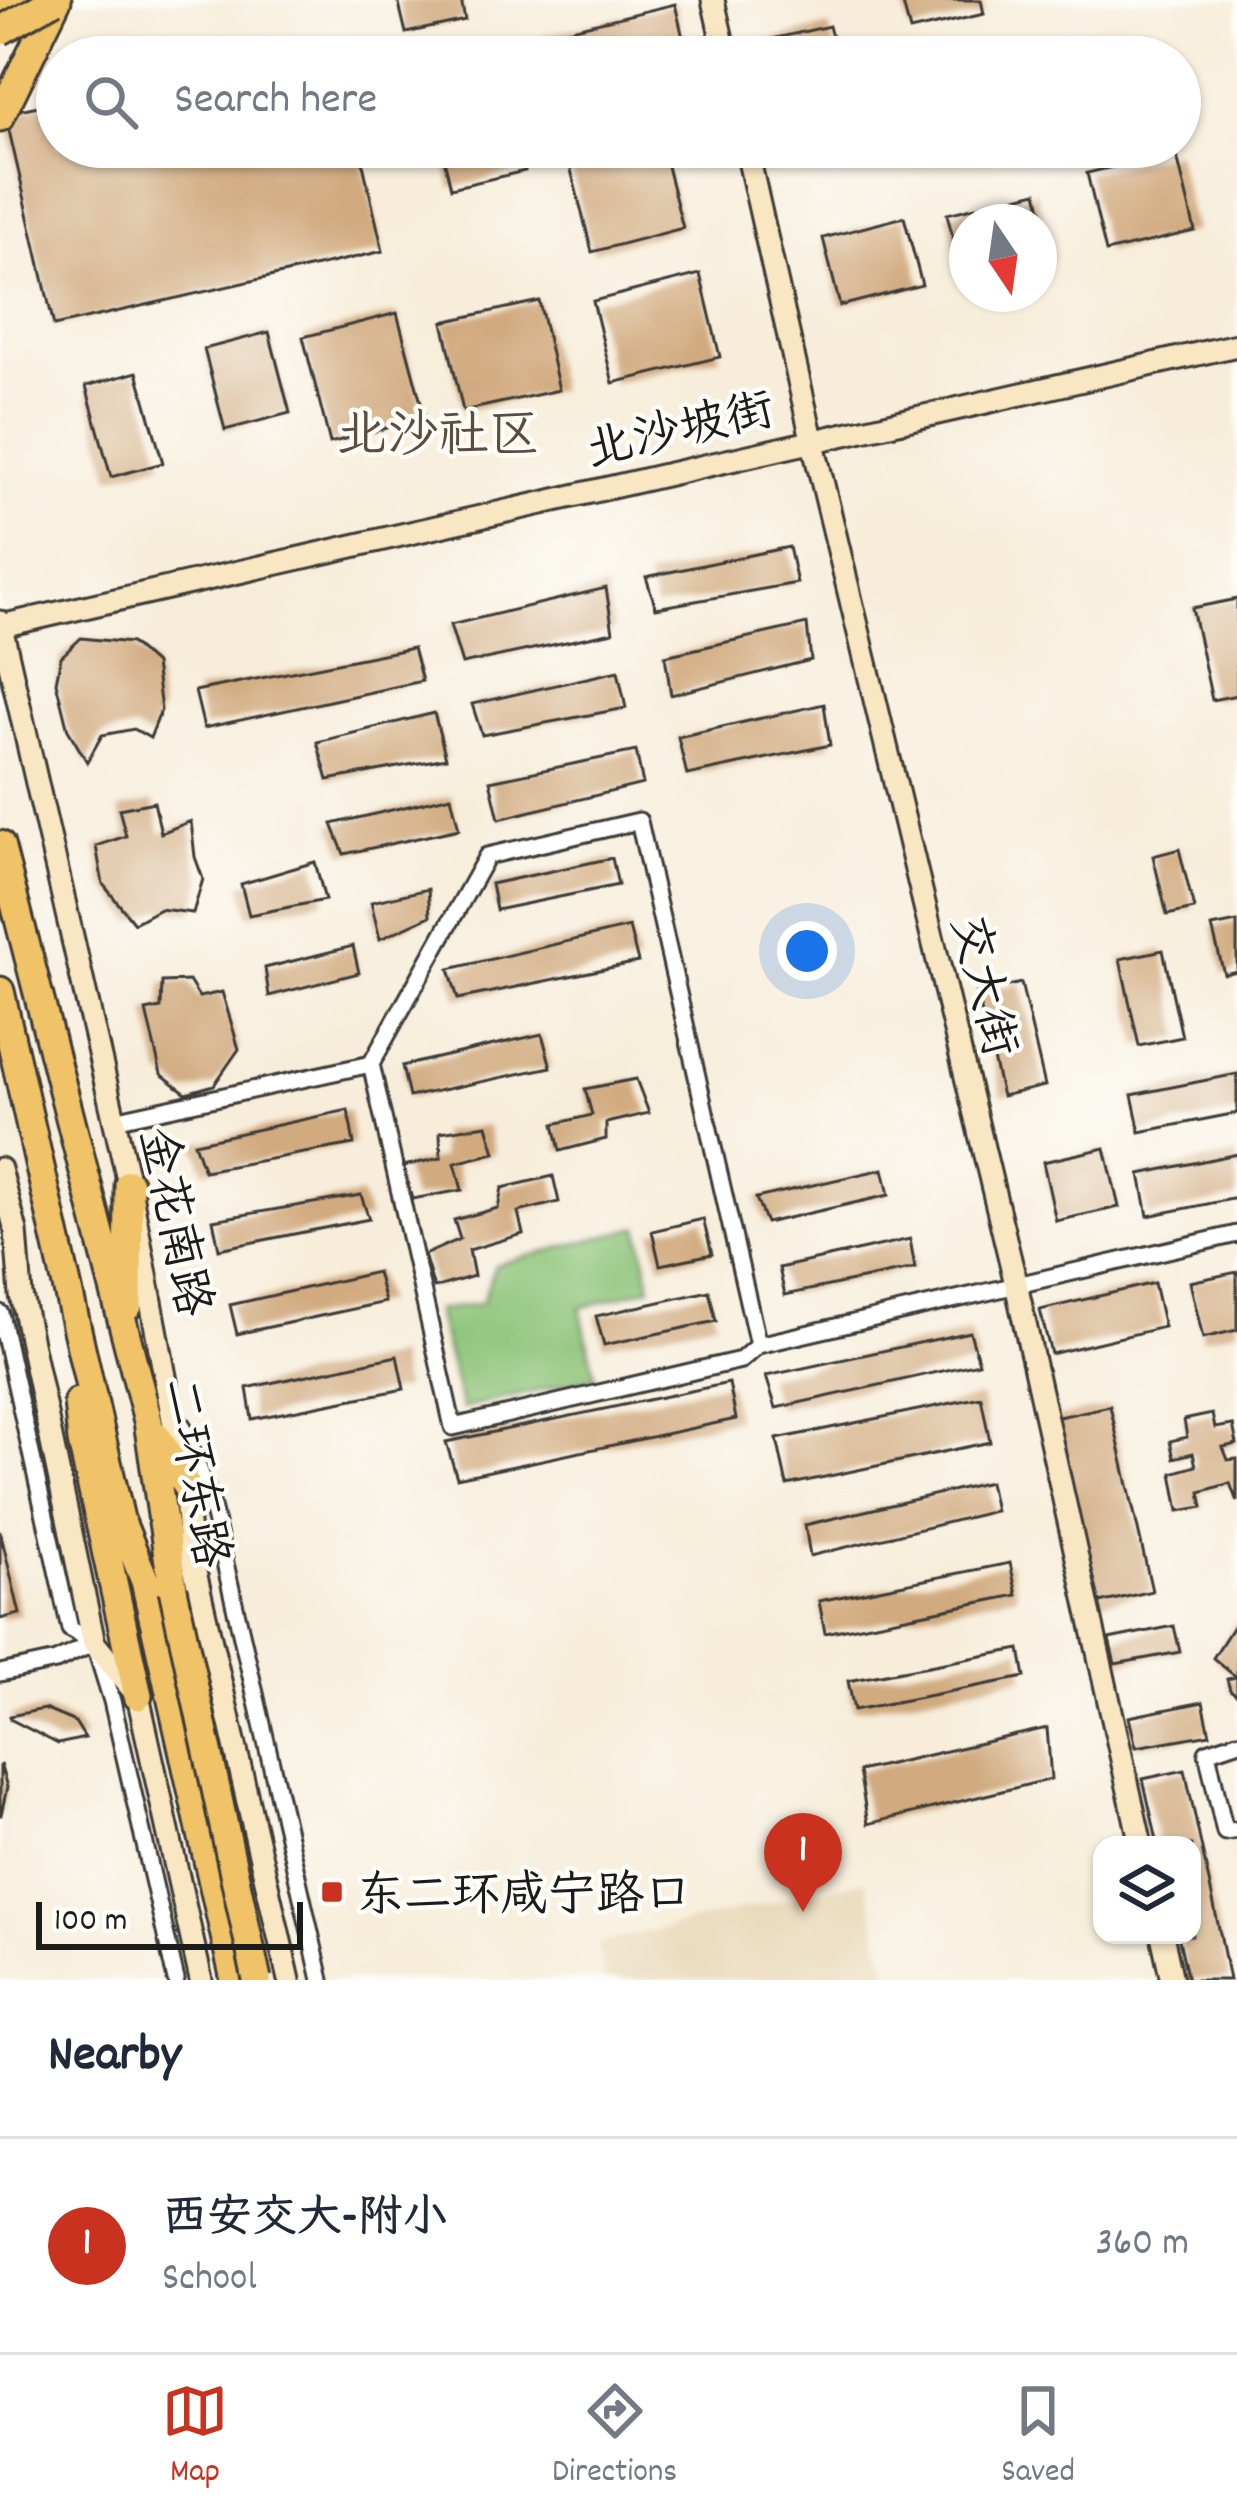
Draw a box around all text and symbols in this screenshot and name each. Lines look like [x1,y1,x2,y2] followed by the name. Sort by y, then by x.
[36,36,1201,168] search box
[78,69,144,135] icon: search
[174,70,377,134] text: Search here
[949,204,1057,312] north arrow
[579,379,782,490] street label: 北沙坡街
[336,404,540,476] district label: 北沙社区
[929,909,1031,1065] street label: 交大街
[777,921,837,981] your location
[117,1121,224,1324] street label: 金花南路
[141,1373,242,1574] street label: 二环东路
[764,1813,842,1912] pin: 1
[1093,1836,1201,1944] map controls
[1093,1836,1201,1944] button: layers
[356,1865,692,1934] place label: 东二环咸宁路口
[319,1879,345,1905] marker: 东二环咸宁路口
[36,1896,303,1949] scale bar
[54,1899,127,1946] text: 100 m
[48,2022,181,2094] text: Nearby
[162,2189,447,2253] text: 西安交大-附小
[83,2218,91,2273] text: 1
[1096,2218,1189,2273] text: 360 m
[162,2253,257,2308] text: School
[162,2378,228,2497] tab: Map
[552,2378,677,2497] tab: Directions
[1001,2378,1075,2497] tab: Saved

